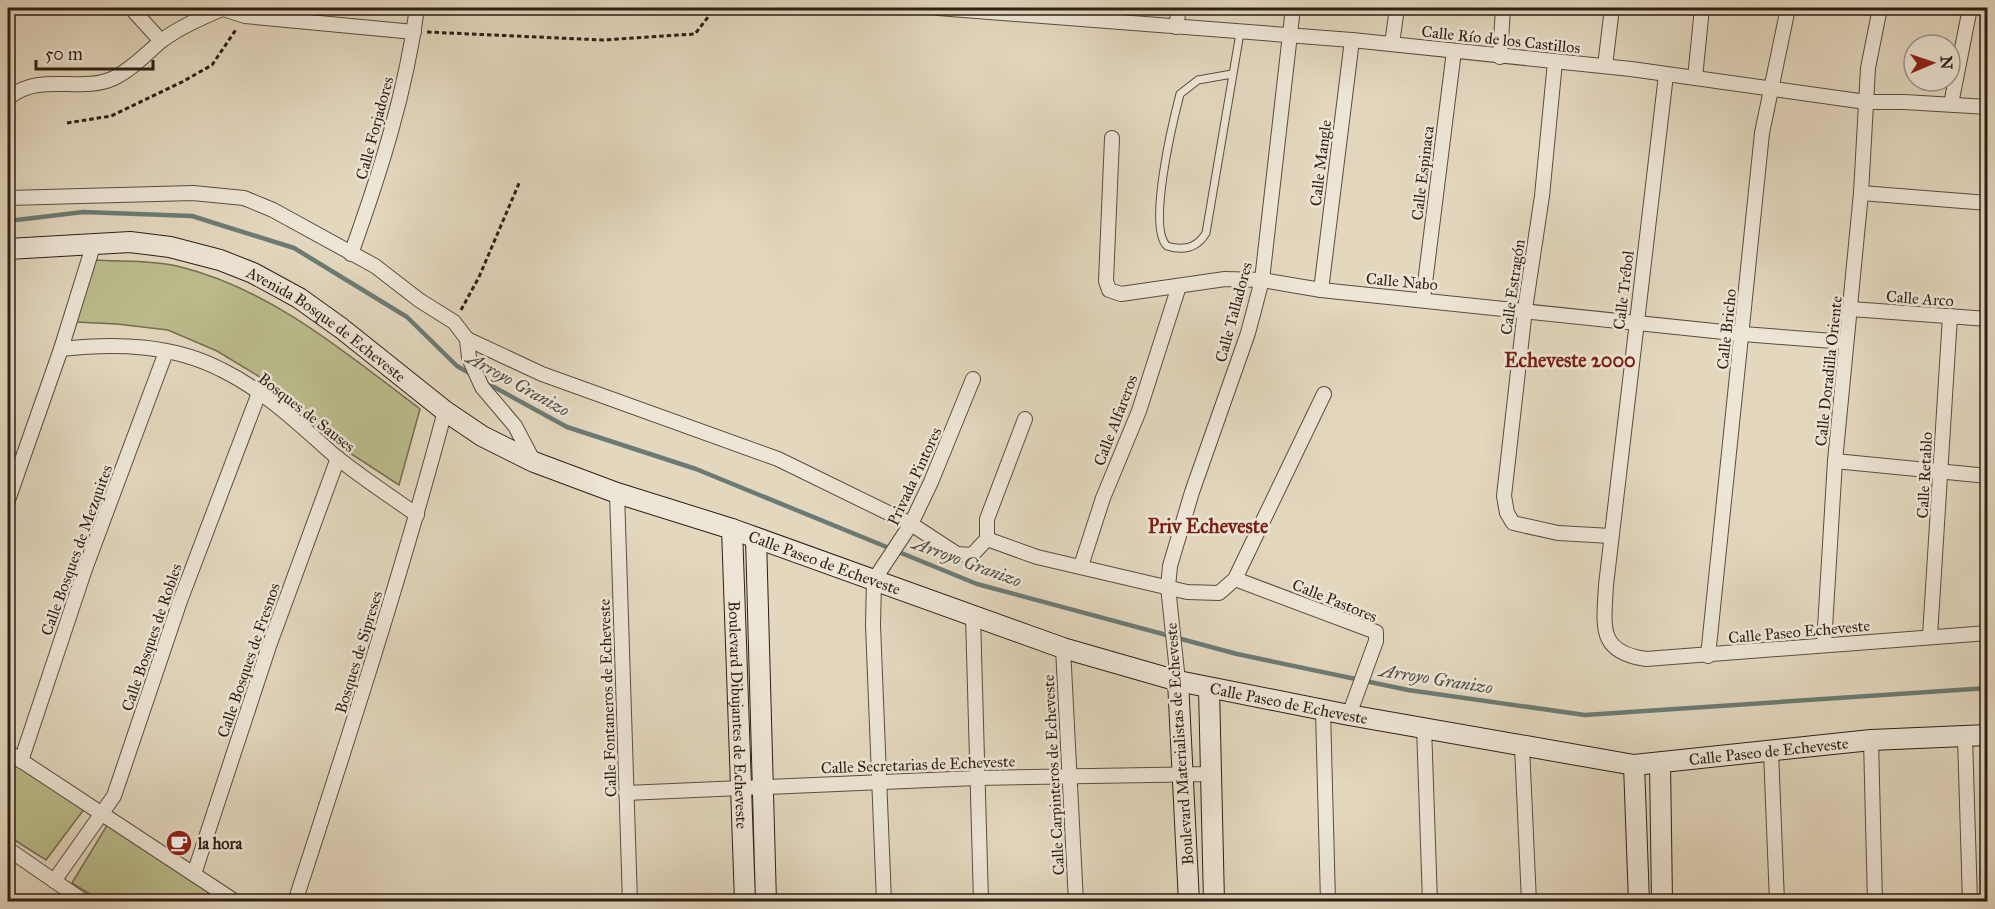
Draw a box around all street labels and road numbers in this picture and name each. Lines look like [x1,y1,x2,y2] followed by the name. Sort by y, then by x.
[1421,22,1581,57] street label: Calle Río de los Castillos
[352,74,397,182] street label: Calle Forjadores
[1306,119,1336,207] street label: Calle Mangle
[1407,125,1438,221] street label: Calle Espinaca
[1496,238,1530,336] street label: Calle Estragón
[1609,249,1638,331] street label: Calle Trébol
[1211,260,1256,364] street label: Calle Talladores
[243,262,410,386] street label: Avenida Bosque de Echeveste
[1365,269,1439,294] street label: Calle Nabo
[1885,287,1955,310] street label: Calle Arco
[1713,288,1740,370] street label: Calle Bricho
[1811,294,1846,447] street label: Calle Doradilla Oriente
[254,369,359,457] street label: Bosques de Sauses
[1089,372,1142,468] street label: Calle Alfareros
[883,424,946,528] street label: Privada Pintores
[1913,431,1936,519] street label: Calle Retablo
[37,462,117,638] street label: Calle Bosques de Mezquites
[746,527,903,599] street label: Calle Paseo de Echeveste
[117,561,187,714] street label: Calle Bosques de Robles
[1290,575,1380,626] street label: Calle Pastores
[213,580,285,740] street label: Calle Bosques de Fresnos
[331,588,387,716] street label: Bosques de Sipreses
[595,598,620,797] street label: Calle Fontaneros de Echeveste
[725,600,751,830] street label: Boulevard Dibujantes de Echeveste
[1727,616,1871,647] street label: Calle Paseo Echeveste
[1162,622,1197,866] street label: Boulevard Materialistas de Echeveste
[1039,674,1068,876] street label: Calle Carpinteros de Echeveste
[1208,679,1369,728] street label: Calle Paseo de Echeveste
[1688,733,1850,769] street label: Calle Paseo de Echeveste
[820,752,1016,777] street label: Calle Secretarias de Echeveste

